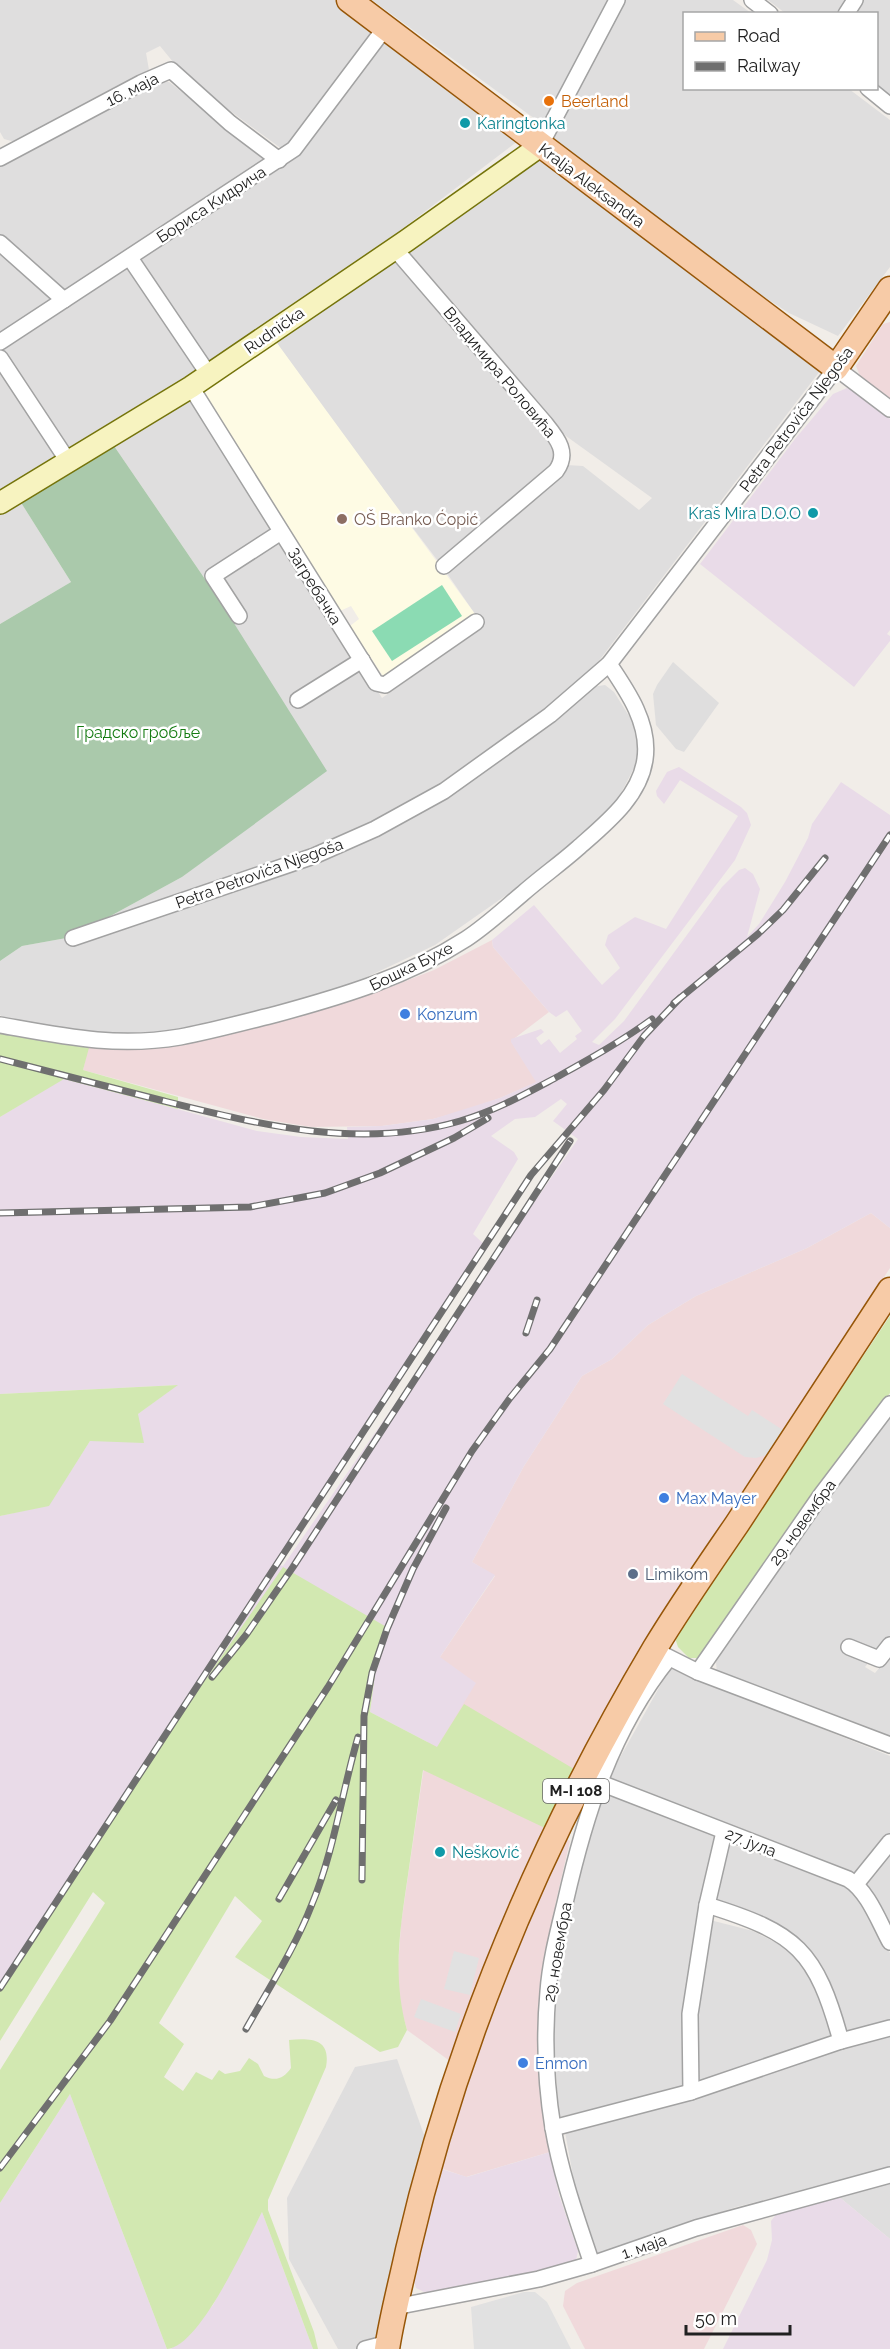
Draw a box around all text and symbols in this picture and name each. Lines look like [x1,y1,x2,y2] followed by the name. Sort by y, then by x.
[683,12,878,90] legend
[737,25,780,46] text: Road
[737,55,801,76] text: Railway
[103,69,161,110] street label: 16. маја
[561,92,628,111] place label: Beerland
[542,94,556,108] marker: Beerland
[477,114,566,133] place label: Karingtonka
[458,116,472,130] marker: Karingtonka
[535,139,648,231] street label: Kralja Aleksandra
[153,162,269,247] street label: Бориса Kидрича
[241,303,308,358] street label: Rudnička
[439,303,560,442] street label: Владимира Роловића
[736,343,857,496] street label: Petra Petrovića Njegoša
[688,504,801,523] place label: Kraš Mira D.O.O
[806,506,820,520] marker: Kraš Mira D.O.O
[354,509,479,529] place label: OŠ Branko Ćopić
[335,512,349,526] marker: OŠ Branko Ćopić
[283,544,346,628] street label: Загребачка
[76,723,200,742] park label: Градско гробље
[173,834,345,913] street label: Petra Petrovića Njegoša
[366,938,456,995] street label: Бошка Бухе
[417,1005,478,1024] place label: Konzum
[398,1007,412,1021] marker: Konzum
[765,1476,840,1569] street label: 29. новембра
[676,1489,757,1508] place label: Max Mayer
[657,1491,671,1505] marker: Max Mayer
[645,1565,708,1584] place label: Limikom
[626,1567,640,1581] marker: Limikom
[543,1779,609,1803] road number: M-I 108
[723,1824,779,1861] street label: 27. јула
[452,1843,520,1862] place label: Nešković
[433,1845,447,1859] marker: Nešković
[539,1901,576,2004] street label: 29. новембра
[535,2054,588,2073] place label: Enmon
[516,2056,530,2070] marker: Enmon
[619,2230,669,2263] street label: 1. маја
[686,2298,790,2336] scale bar
[695,2308,737,2329] text: 50 m

